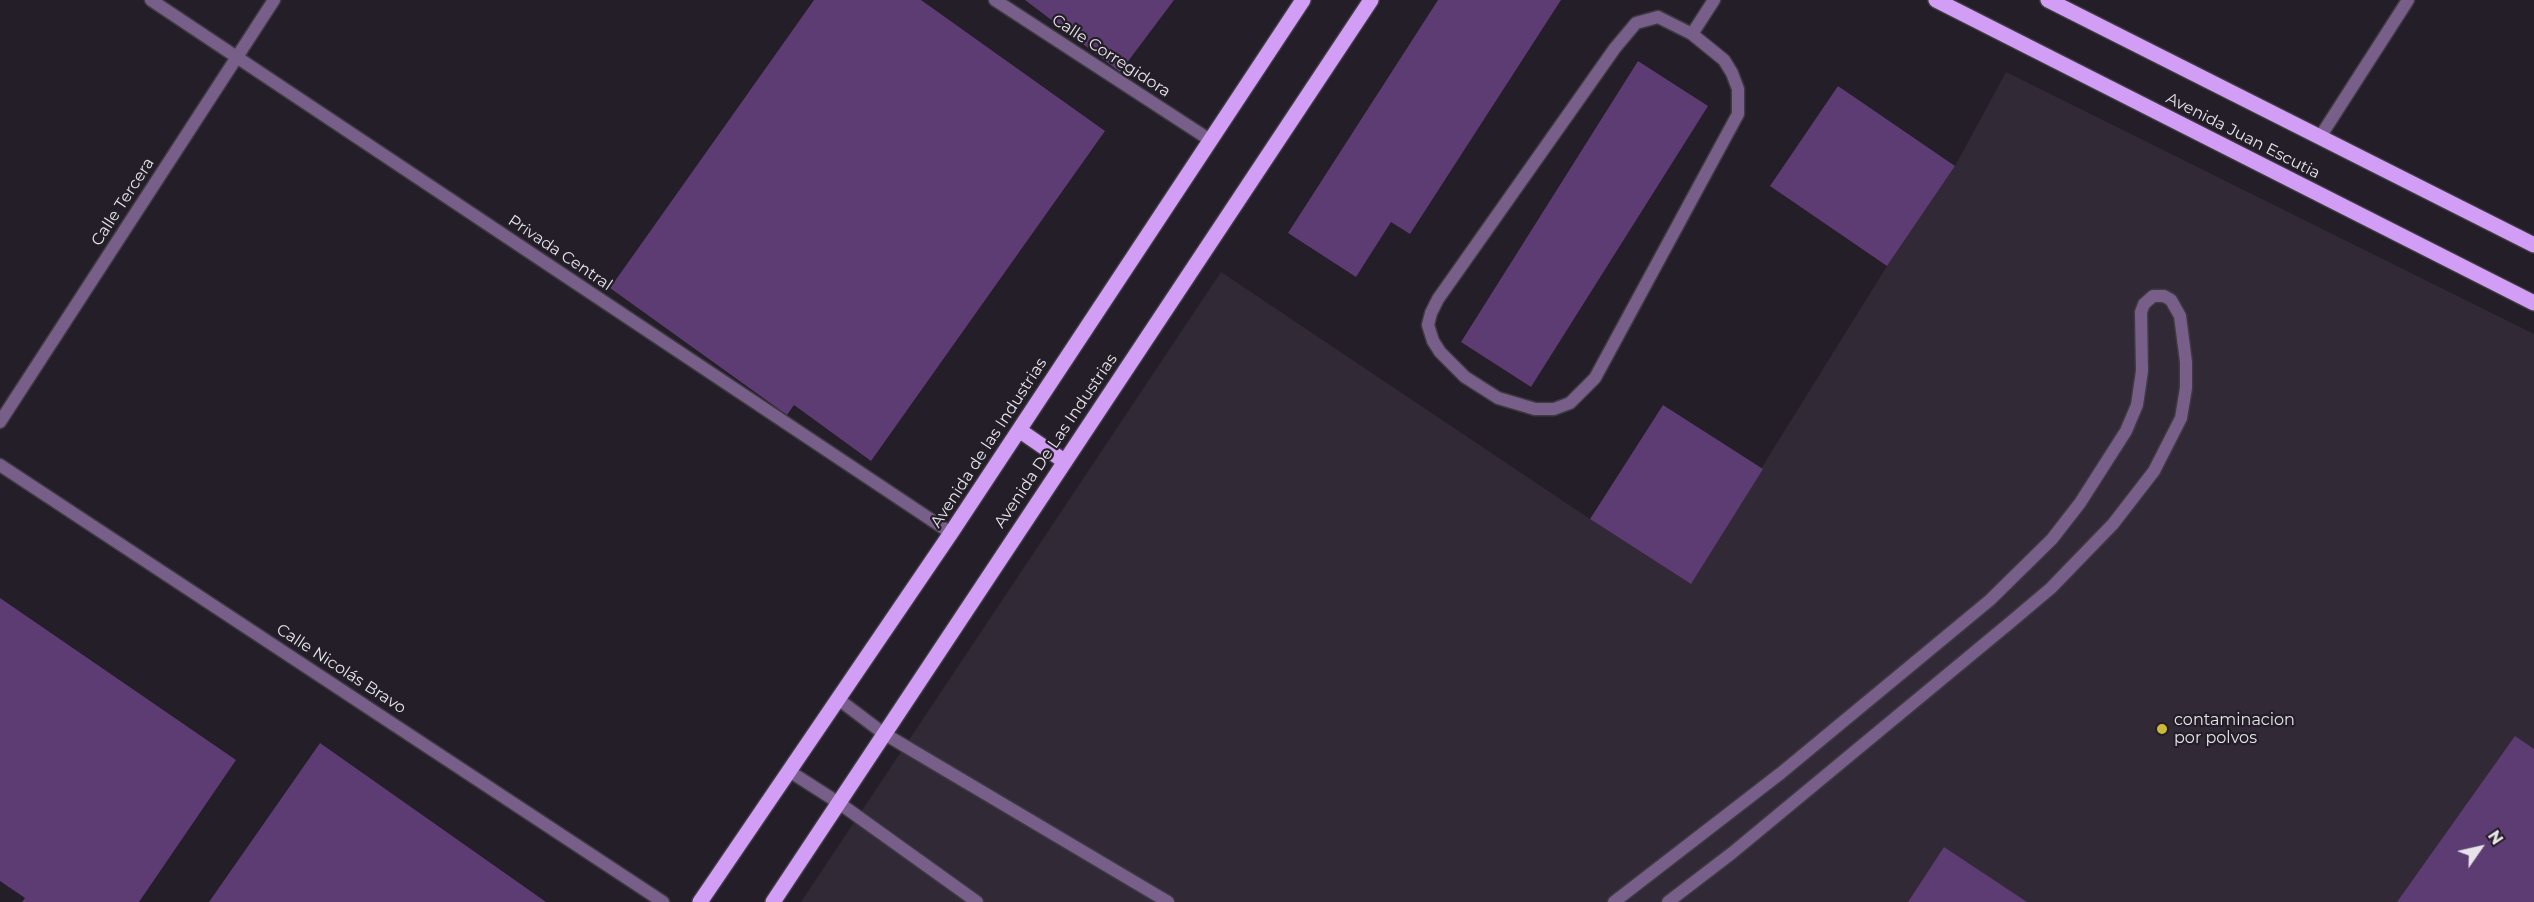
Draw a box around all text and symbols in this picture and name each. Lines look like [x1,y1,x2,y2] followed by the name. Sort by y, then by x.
[1048,10,1174,102] street label: Calle Corregidora
[2163,89,2323,183] street label: Avenida Juan Escutia
[87,154,159,250] street label: Calle Tercera
[504,211,616,295] street label: Privada Central
[990,350,1122,532] street label: Avenida De Las Industrias
[927,354,1051,532] street label: Avenida de las Industrias
[273,620,409,718] street label: Calle Nicolás Bravo
[2174,710,2295,748] place label: contaminacion por polvos
[2155,722,2169,736] marker: contaminacion por polvos
[2450,818,2510,878] north arrow
[2484,827,2507,848] text: N

